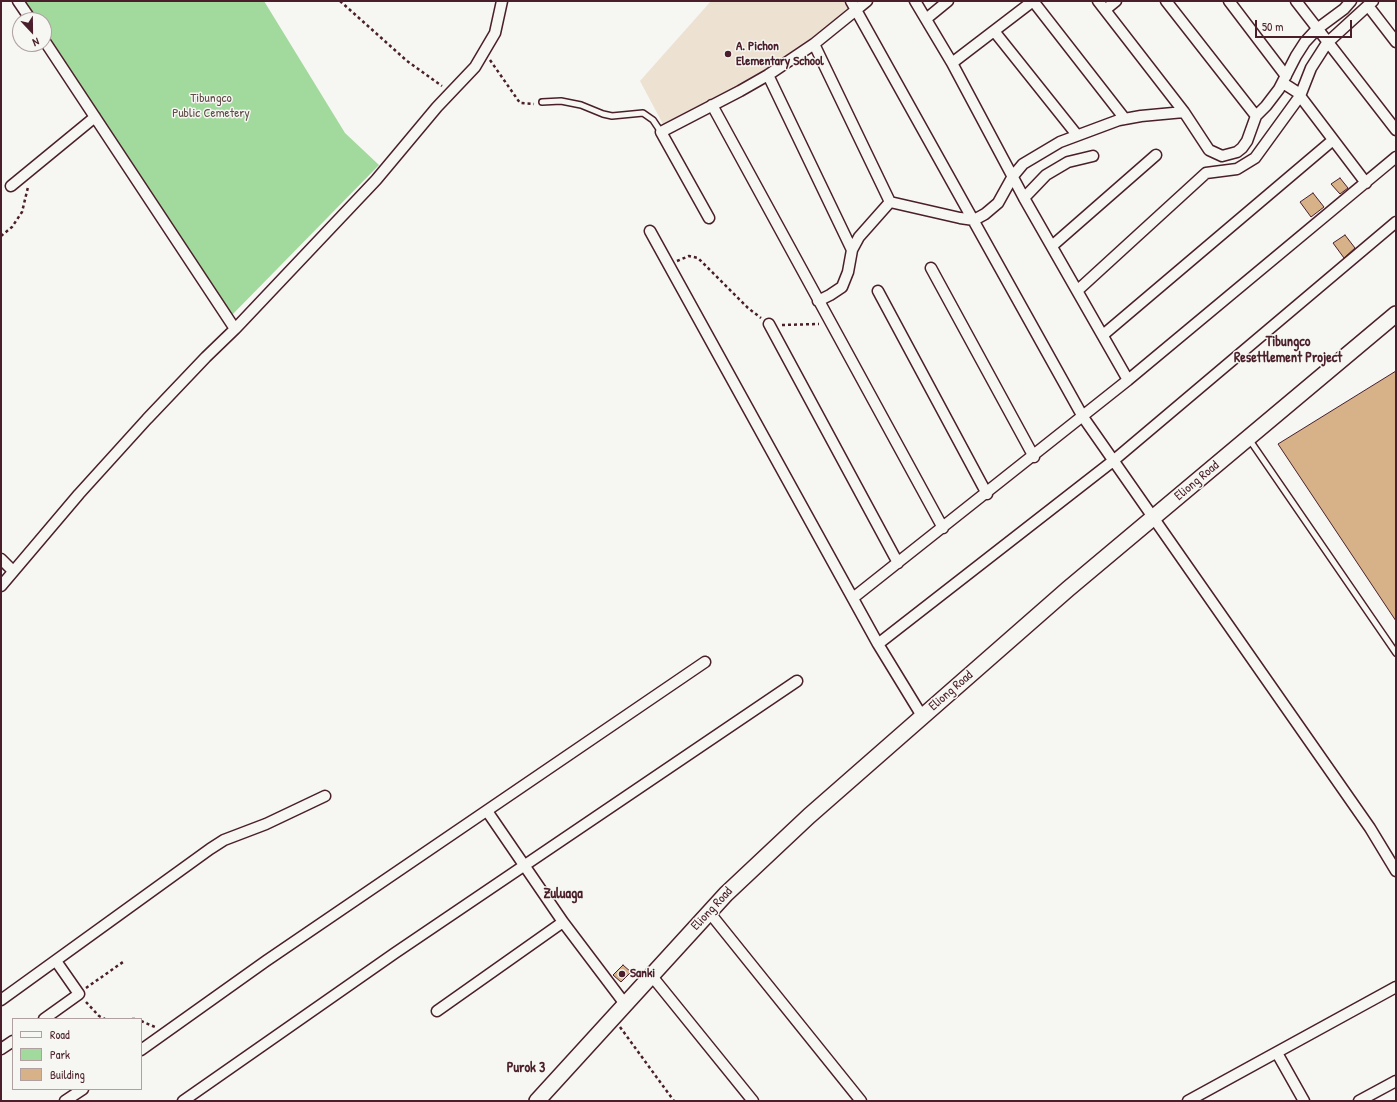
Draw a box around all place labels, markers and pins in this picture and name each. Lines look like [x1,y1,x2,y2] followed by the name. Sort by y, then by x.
[736,39,824,70] place label: A. Pichon Elementary School
[723,49,733,59] marker: A. Pichon Elementary School
[630,966,655,982] place label: Sanki
[617,969,627,979] marker: Sanki

